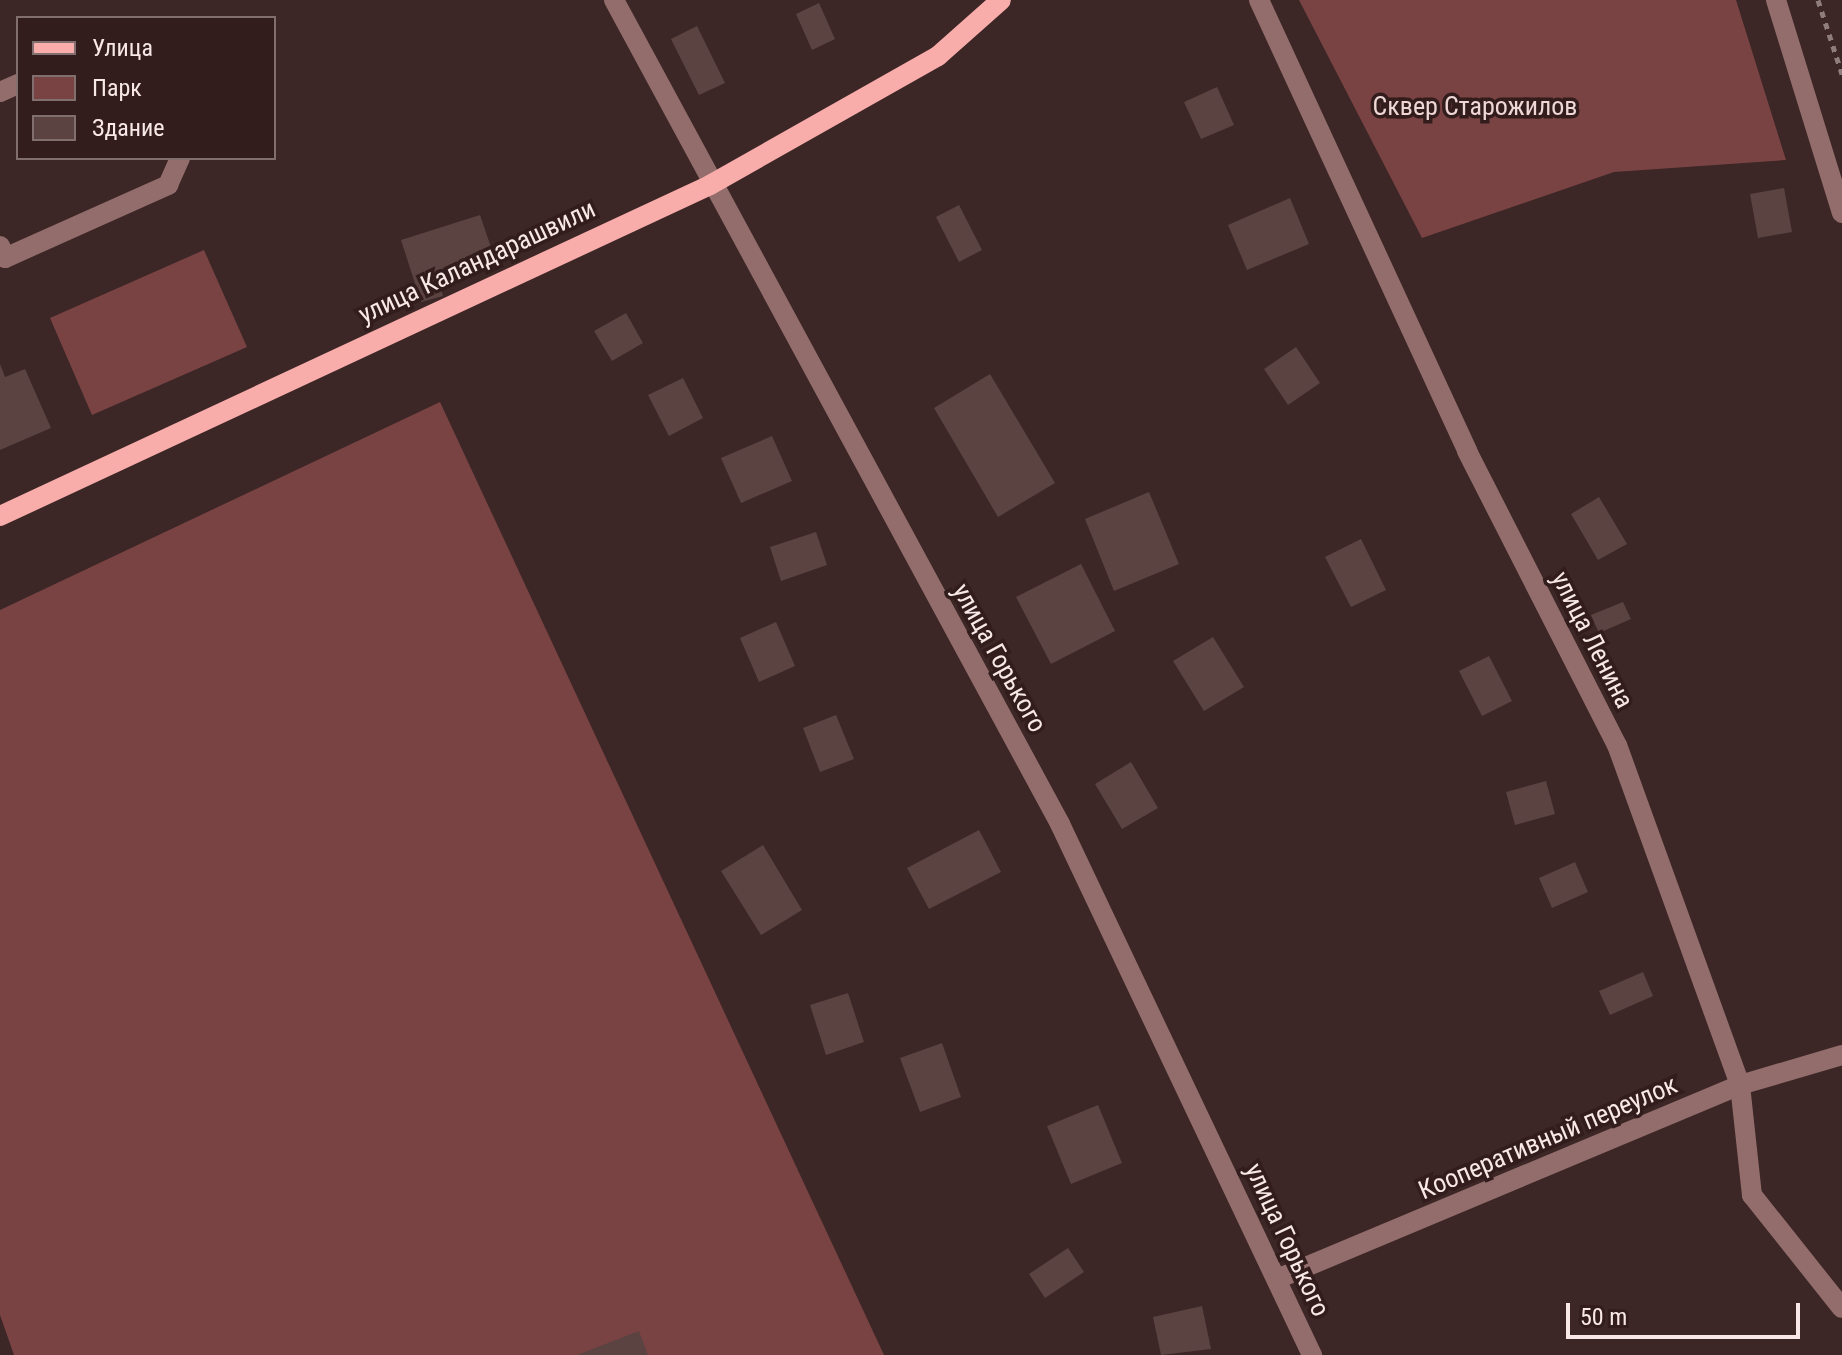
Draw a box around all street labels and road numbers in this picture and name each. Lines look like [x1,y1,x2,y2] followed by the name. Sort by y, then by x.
[354,193,600,331] street label: улица Каландарашвили
[1544,566,1640,714] street label: улица Ленина
[945,578,1053,738] street label: улица Горького
[1414,1069,1682,1207] street label: Кооперативный переулок
[1238,1159,1336,1321] street label: улица Горького

